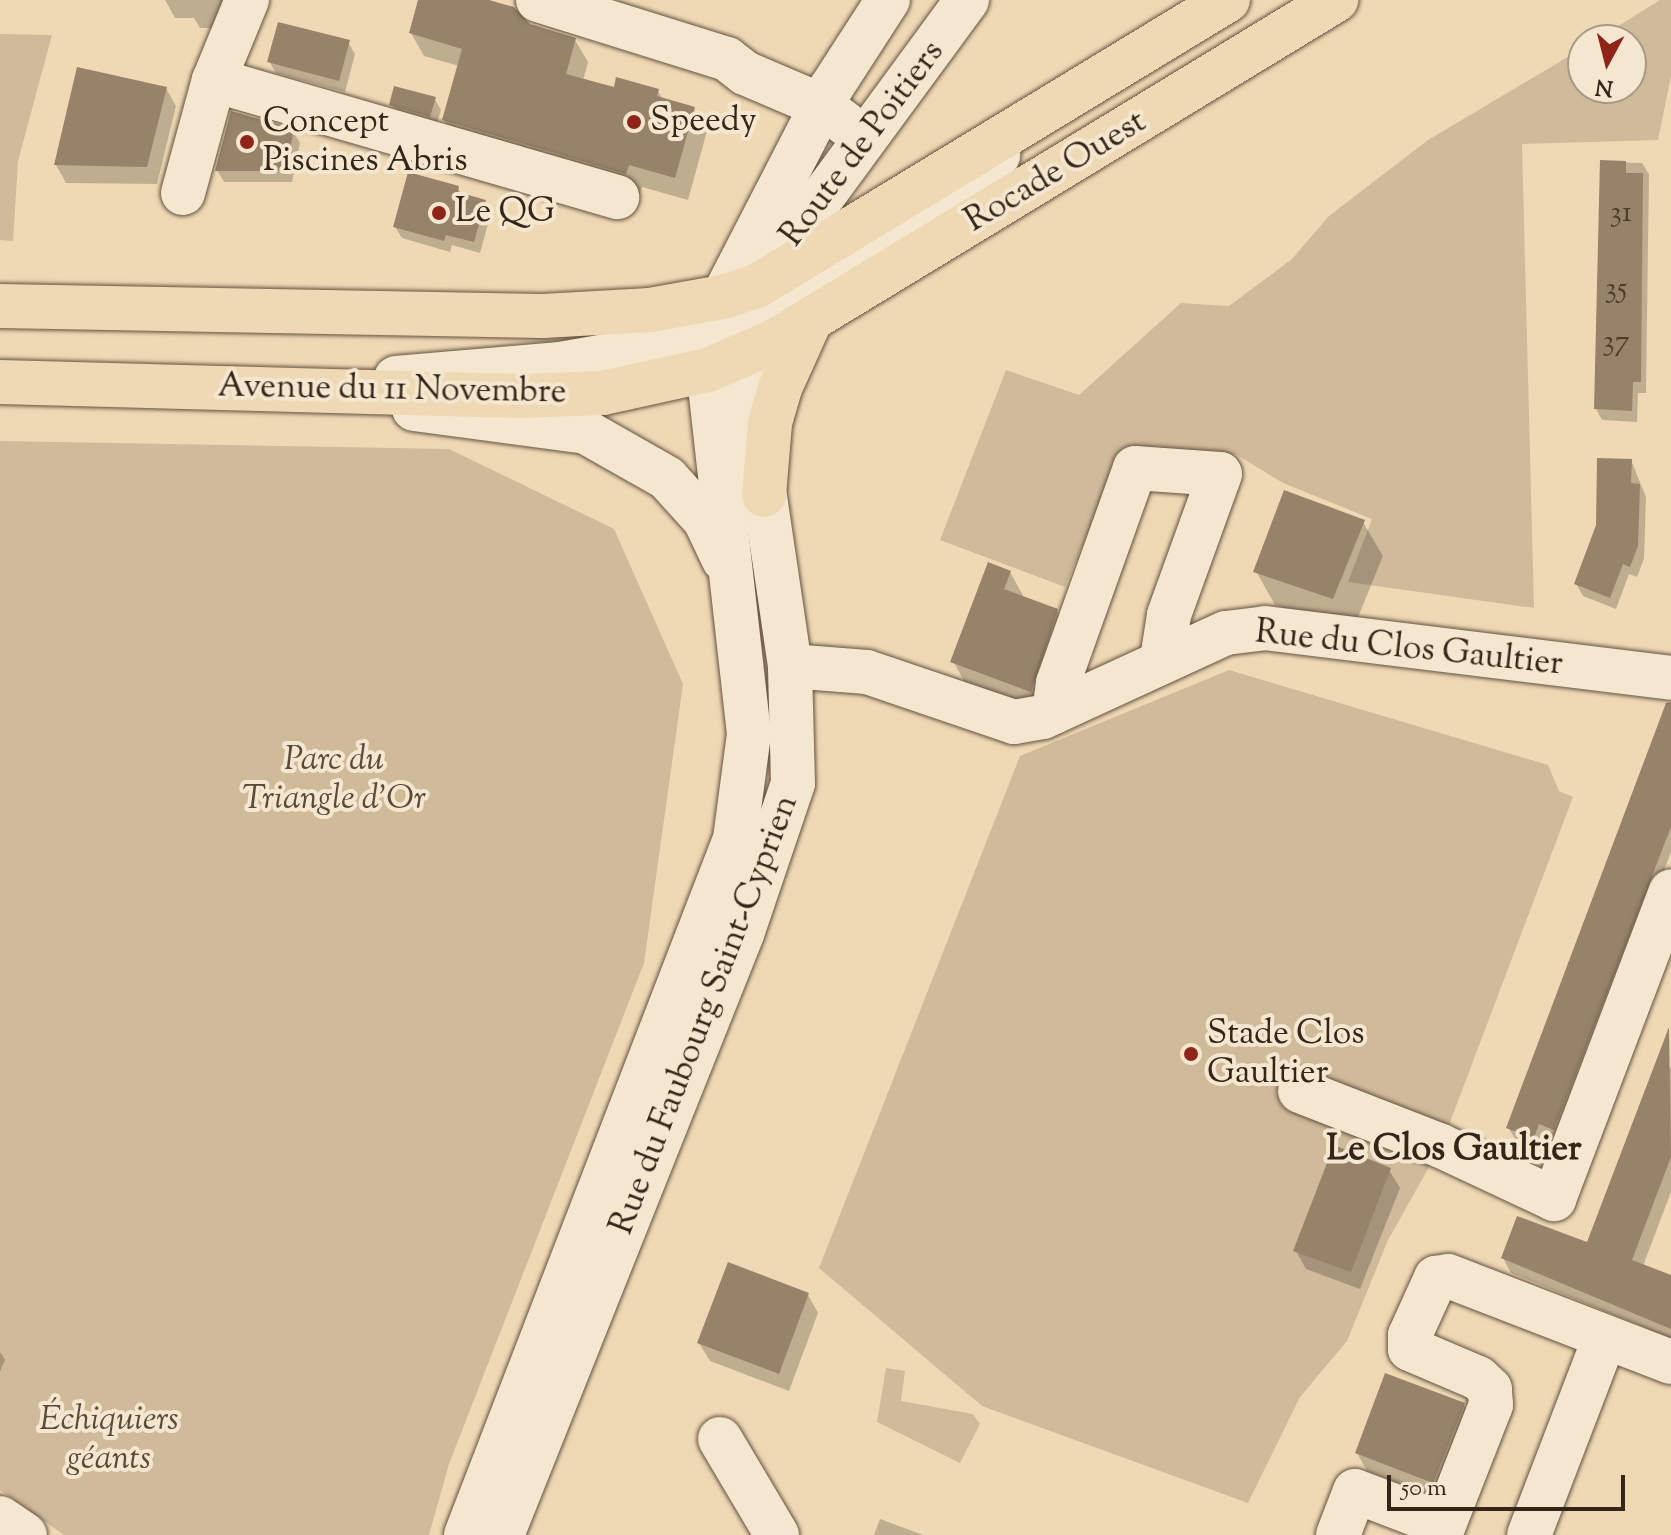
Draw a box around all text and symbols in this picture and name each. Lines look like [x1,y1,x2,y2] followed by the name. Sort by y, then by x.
[1567,24,1647,104] north arrow
[772,33,954,255] street label: Route de Poitiers
[1594,69,1615,103] text: N
[263,102,468,182] place label: Concept Piscines Abris
[650,102,757,142] place label: Speedy
[958,102,1154,242] street label: Rocade Ouest
[625,113,643,131] marker: Speedy
[238,133,256,151] marker: Concept Piscines Abris
[455,193,555,233] place label: Le QG
[1610,196,1632,232] house number: 31
[430,204,448,222] marker: Le QG
[1605,272,1627,308] house number: 35
[1602,325,1630,361] house number: 37
[217,367,567,413] street label: Avenue du 11 Novembre
[1253,613,1565,685] street label: Rue du Clos Gaultier
[242,740,426,820] park label: Parc du Triangle d'Or
[602,790,808,1240] street label: Rue du Faubourg Saint-Cyprien
[1207,1014,1365,1094] place label: Stade Clos Gaultier
[1182,1045,1200,1063] marker: Stade Clos Gaultier
[1327,1129,1581,1173] district label: Le Clos Gaultier
[39,1400,179,1480] park label: Échiquiers géants
[1391,1459,1629,1509] scale bar
[1401,1472,1447,1506] text: 50 m

